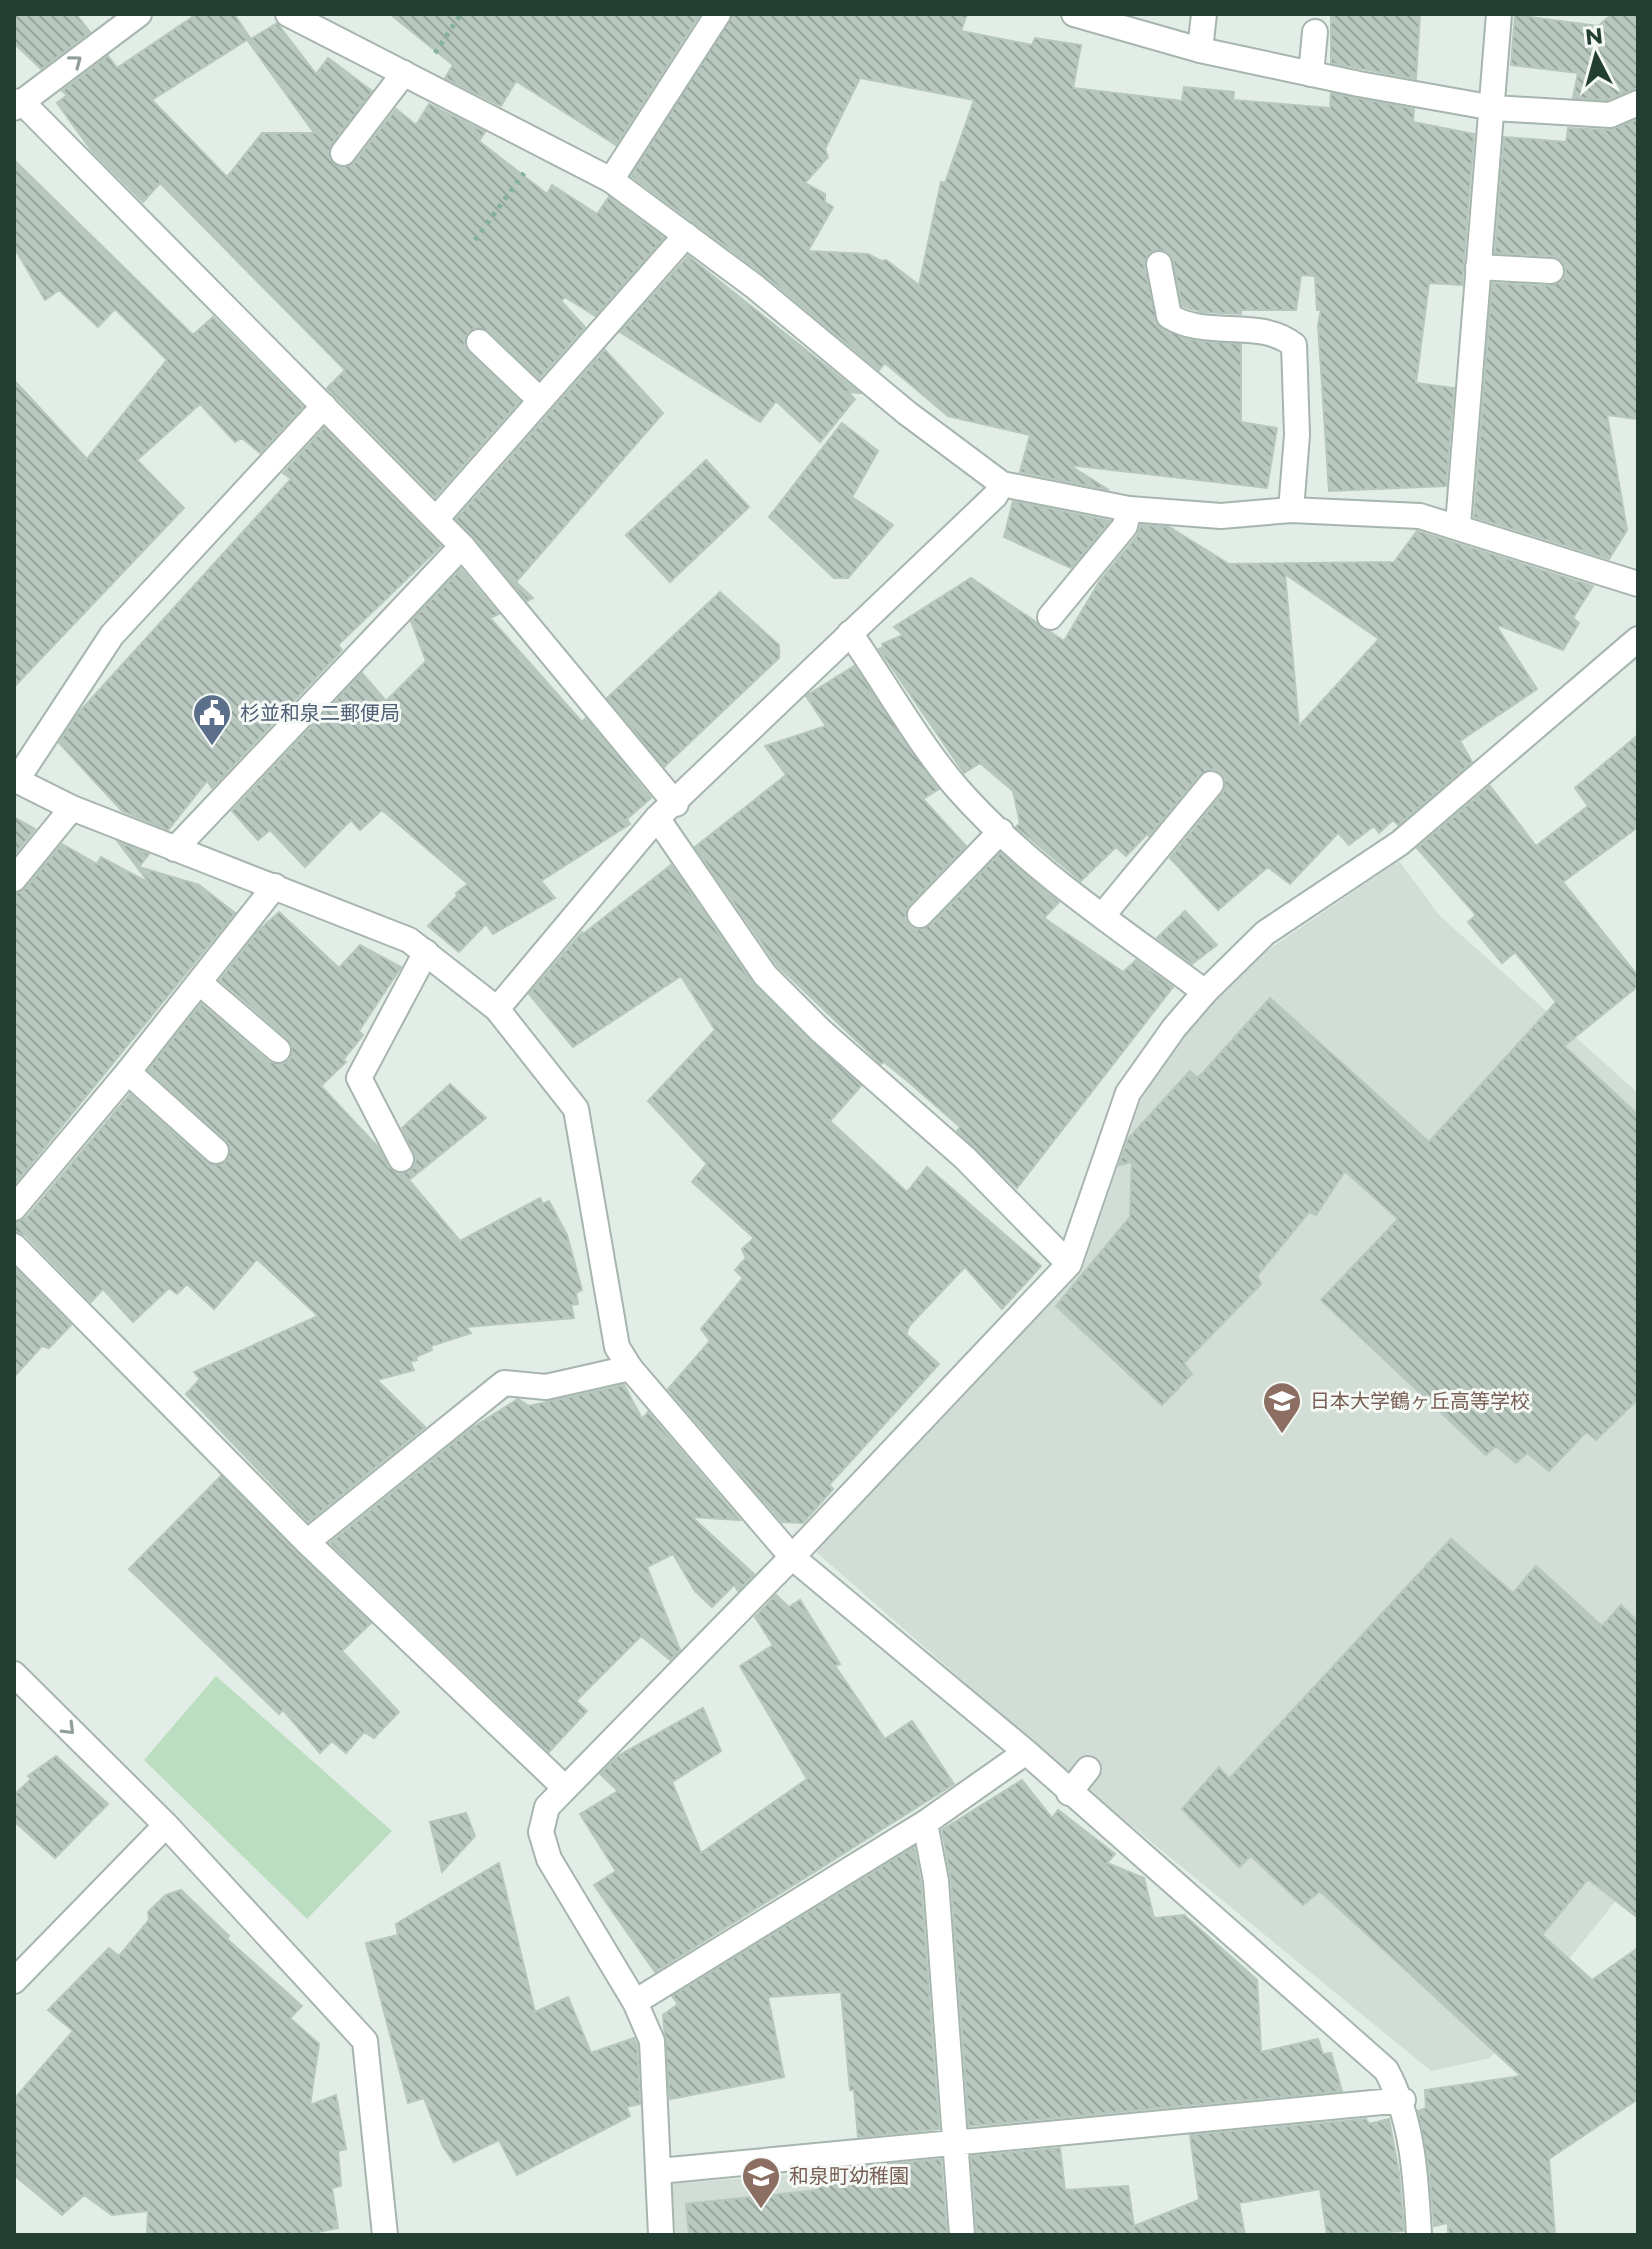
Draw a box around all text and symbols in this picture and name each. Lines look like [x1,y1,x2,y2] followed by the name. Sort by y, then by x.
[1556,16,1636,96] north arrow
[1584,22,1604,51] text: N
[67,56,81,70] one-way arrow
[191,692,233,747] public building icon: 杉並和泉二郵便局
[240,701,400,725] place label: 杉並和泉二郵便局
[1261,1380,1303,1435] school or university icon: 日本大学鶴ヶ丘高等学校
[1310,1389,1530,1413] place label: 日本大学鶴ヶ丘高等学校
[60,1720,74,1734] one-way arrow
[740,2155,782,2210] school or university icon: 和泉町幼稚園
[789,2164,909,2188] place label: 和泉町幼稚園

